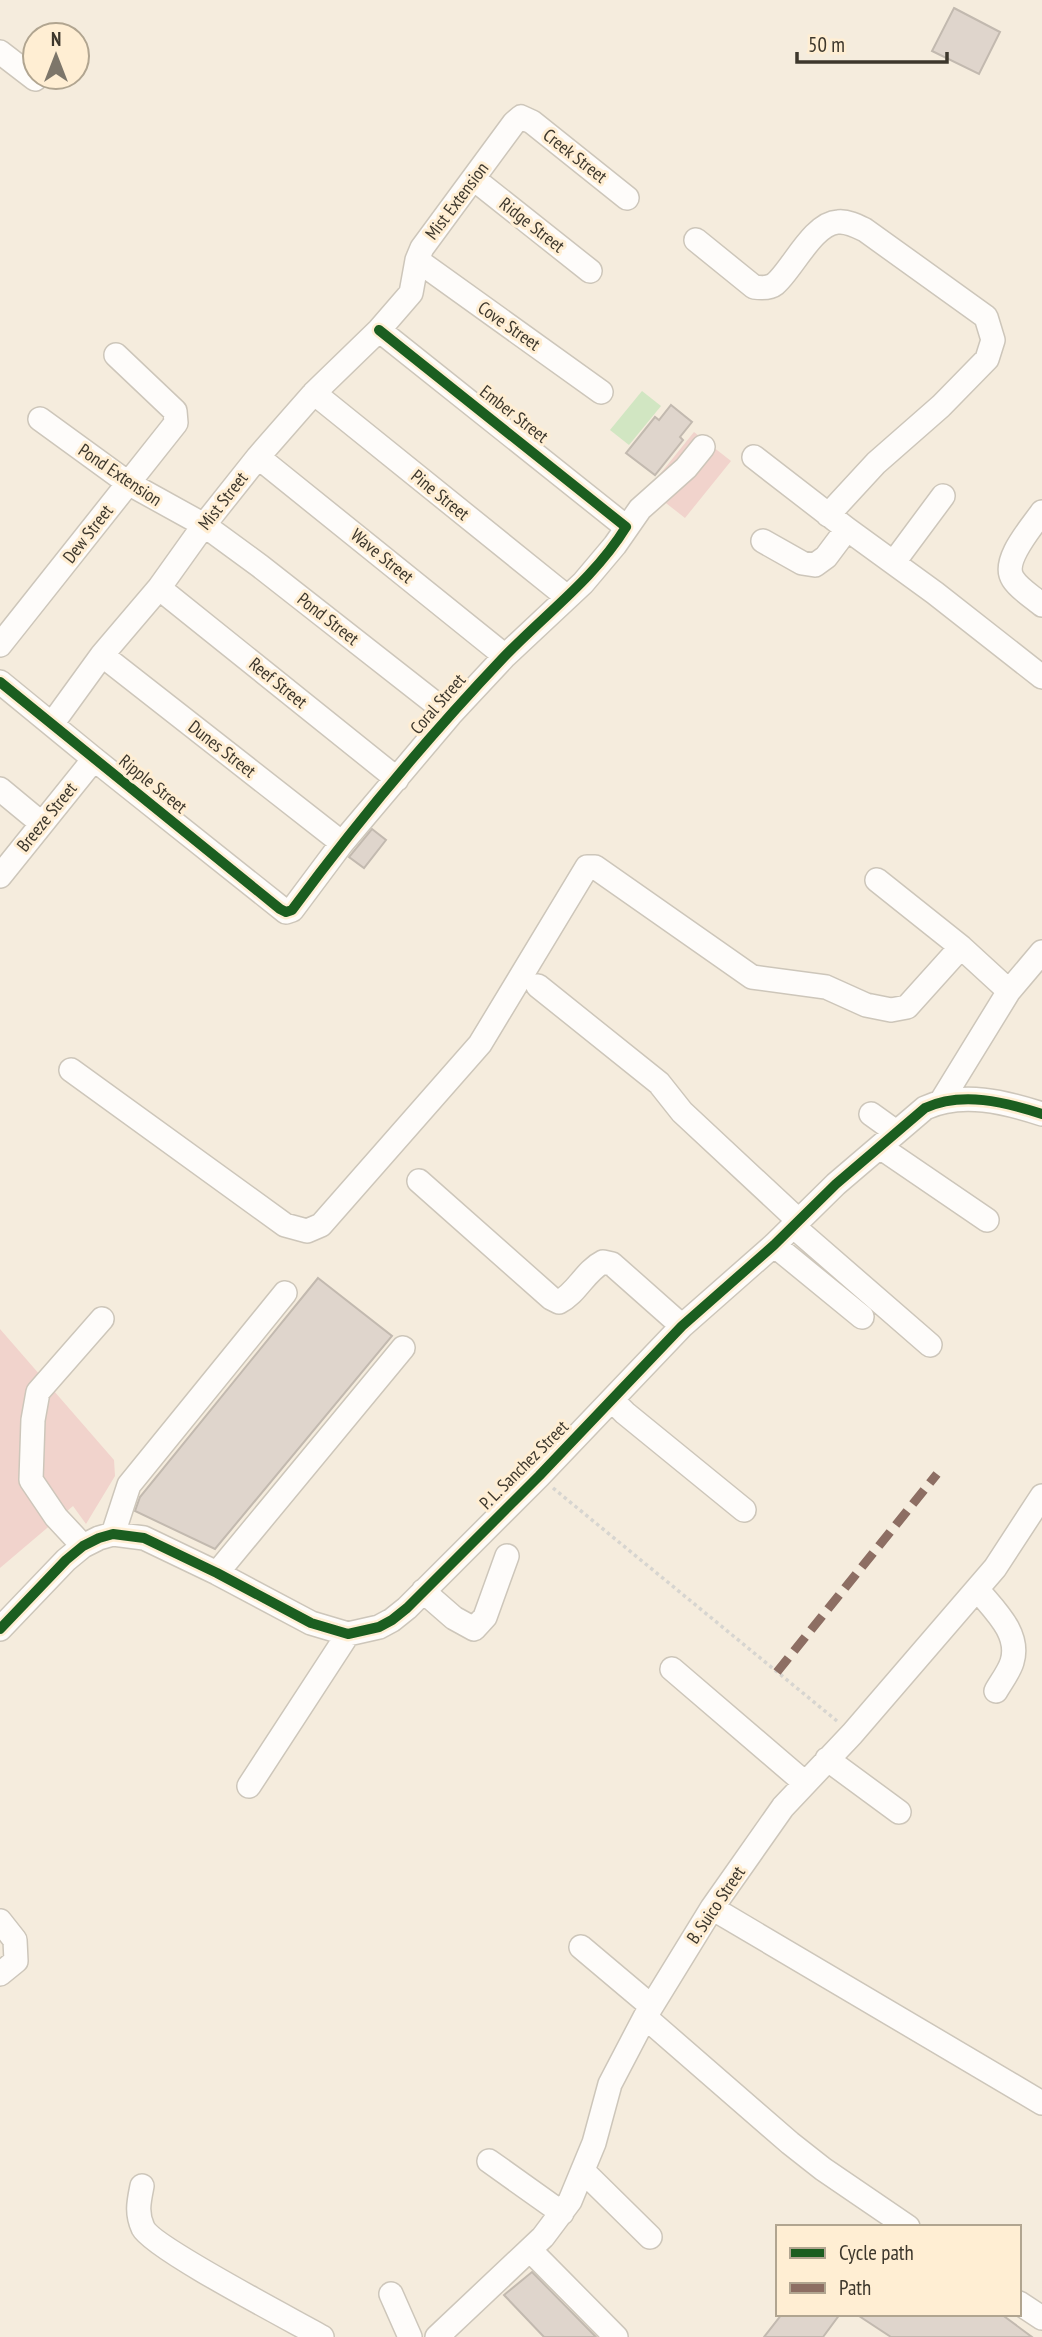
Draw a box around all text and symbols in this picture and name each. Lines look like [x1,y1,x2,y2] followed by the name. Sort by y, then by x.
[21,21,91,91] north arrow
[797,21,948,65] scale bar
[51,27,61,51] text: N
[808,31,845,58] text: 50 m
[539,123,612,188] street label: Creek Street
[420,157,493,244] street label: Mist Extension
[495,192,570,257] street label: Ridge Street
[474,296,545,355] street label: Cove Street
[475,380,553,448] street label: Ember Street
[74,438,166,511] street label: Pond Extension
[406,464,474,525] street label: Pine Street
[193,467,252,534] street label: Mist Street
[58,500,118,568] street label: Dew Street
[346,523,418,588] street label: Wave Street
[293,587,364,650] street label: Pond Street
[245,652,312,713] street label: Reef Street
[405,669,470,739] street label: Coral Street
[184,715,261,782] street label: Dunes Street
[115,749,192,818] street label: Ripple Street
[12,777,82,856] street label: Breeze Street
[474,1415,573,1514] street label: P. L. Sanchez Street
[681,1861,750,1948] street label: B. Suico Street
[776,2225,1021,2316] legend
[839,2239,914,2266] text: Cycle path
[839,2274,871,2301] text: Path

